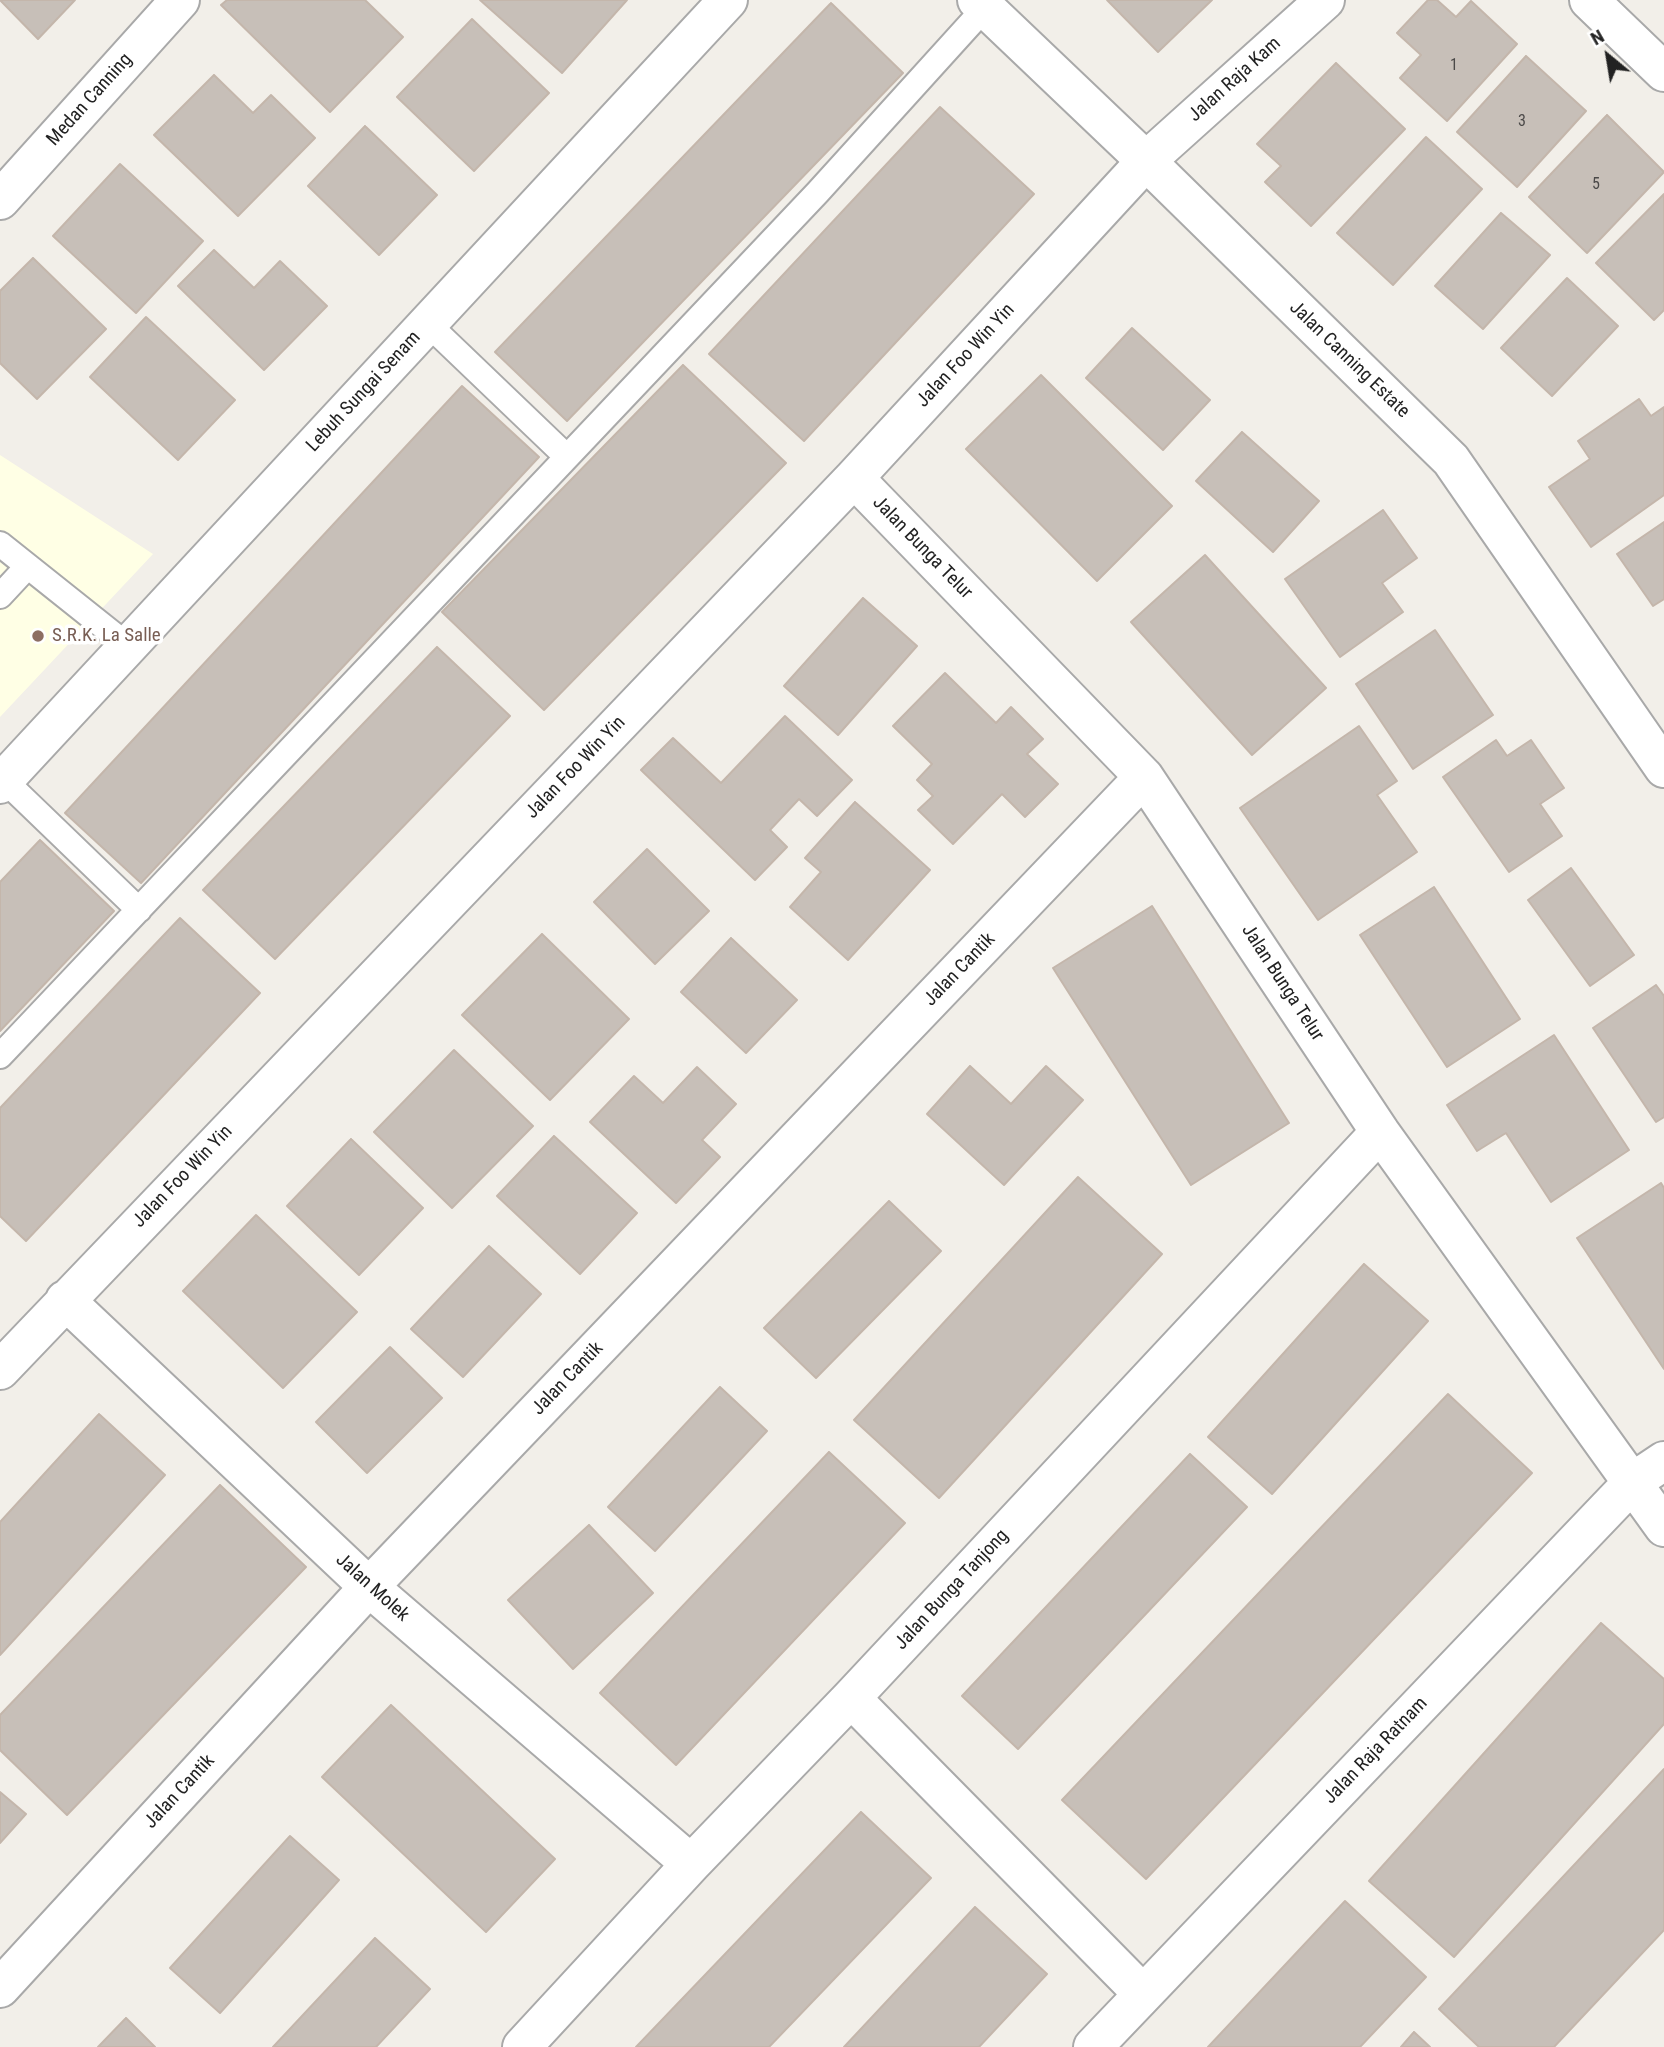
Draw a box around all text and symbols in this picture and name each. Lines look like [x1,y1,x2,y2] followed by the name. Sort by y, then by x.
[1573,21,1643,91] north arrow
[1586,25,1608,50] text: N
[1184,33,1286,127] street label: Jalan Raja Kam
[43,49,137,151] street label: Medan Canning
[1450,56,1458,76] house number: 1
[1518,112,1526,132] house number: 3
[1592,175,1600,195] house number: 5
[1284,297,1414,423] street label: Jalan Canning Estate
[912,299,1020,413] street label: Jalan Foo Win Yin
[302,327,426,457] street label: Lebuh Sungai Senam
[867,492,977,604] street label: Jalan Bunga Telur
[52,625,161,647] place label: S.R.K. La Salle
[30,628,46,644] marker: S.R.K. La Salle
[521,712,631,824] street label: Jalan Foo Win Yin
[1236,921,1328,1045] street label: Jalan Bunga Telur
[920,929,1000,1011] street label: Jalan Cantik
[128,1121,238,1233] street label: Jalan Foo Win Yin
[528,1338,608,1420] street label: Jalan Cantik
[890,1525,1014,1655] street label: Jalan Bunga Tanjong
[331,1549,413,1627] street label: Jalan Molek
[1319,1693,1433,1809] street label: Jalan Raja Ratnam
[140,1750,220,1834] street label: Jalan Cantik

